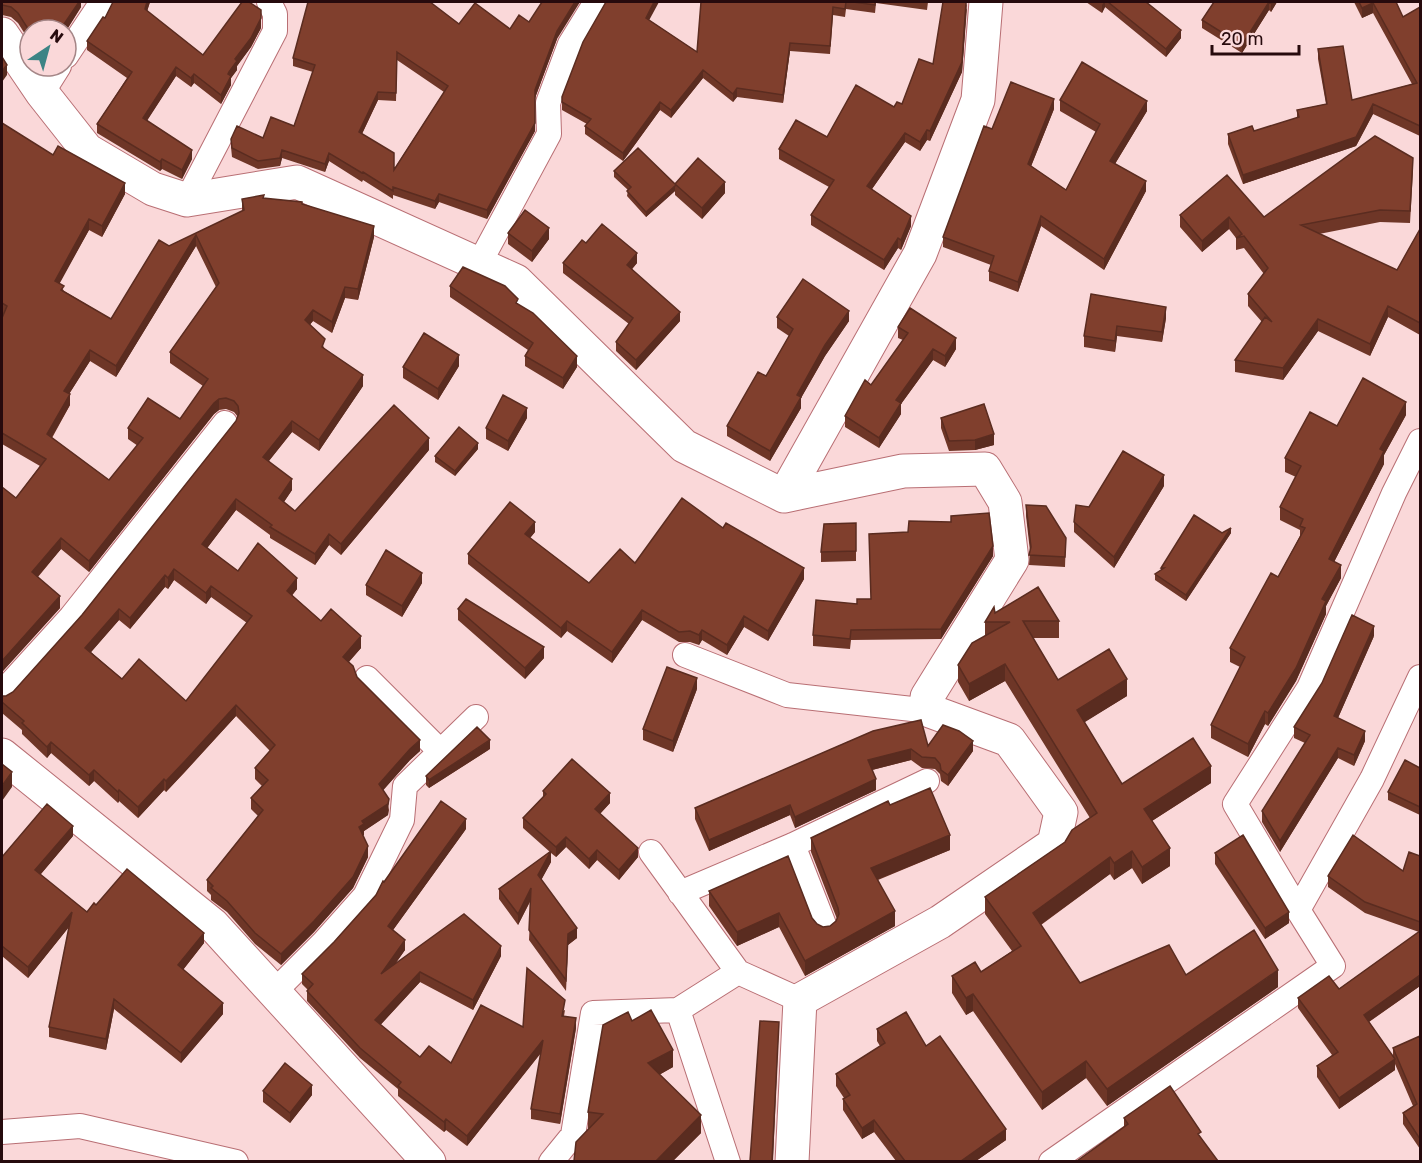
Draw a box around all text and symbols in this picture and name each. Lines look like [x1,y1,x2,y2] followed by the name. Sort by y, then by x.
[18,18,78,78] north arrow
[1212,18,1299,56] scale bar
[46,25,67,47] text: N
[1221,28,1263,50] text: 20 m

